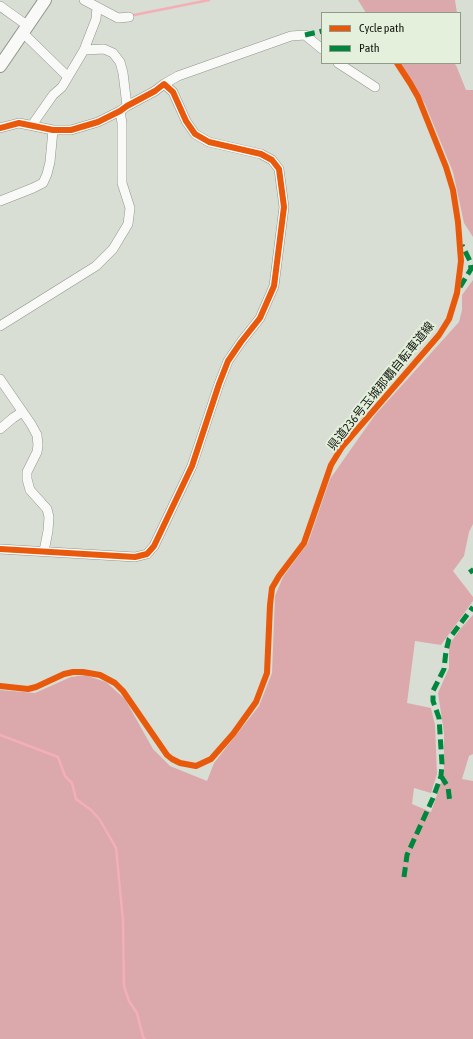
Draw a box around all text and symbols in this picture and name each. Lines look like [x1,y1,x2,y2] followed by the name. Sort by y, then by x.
[321,12,461,64] legend
[359,21,404,35] text: Cycle path
[359,41,380,55] text: Path
[325,319,437,453] street label: 県道236号玉城那覇自転車道線

